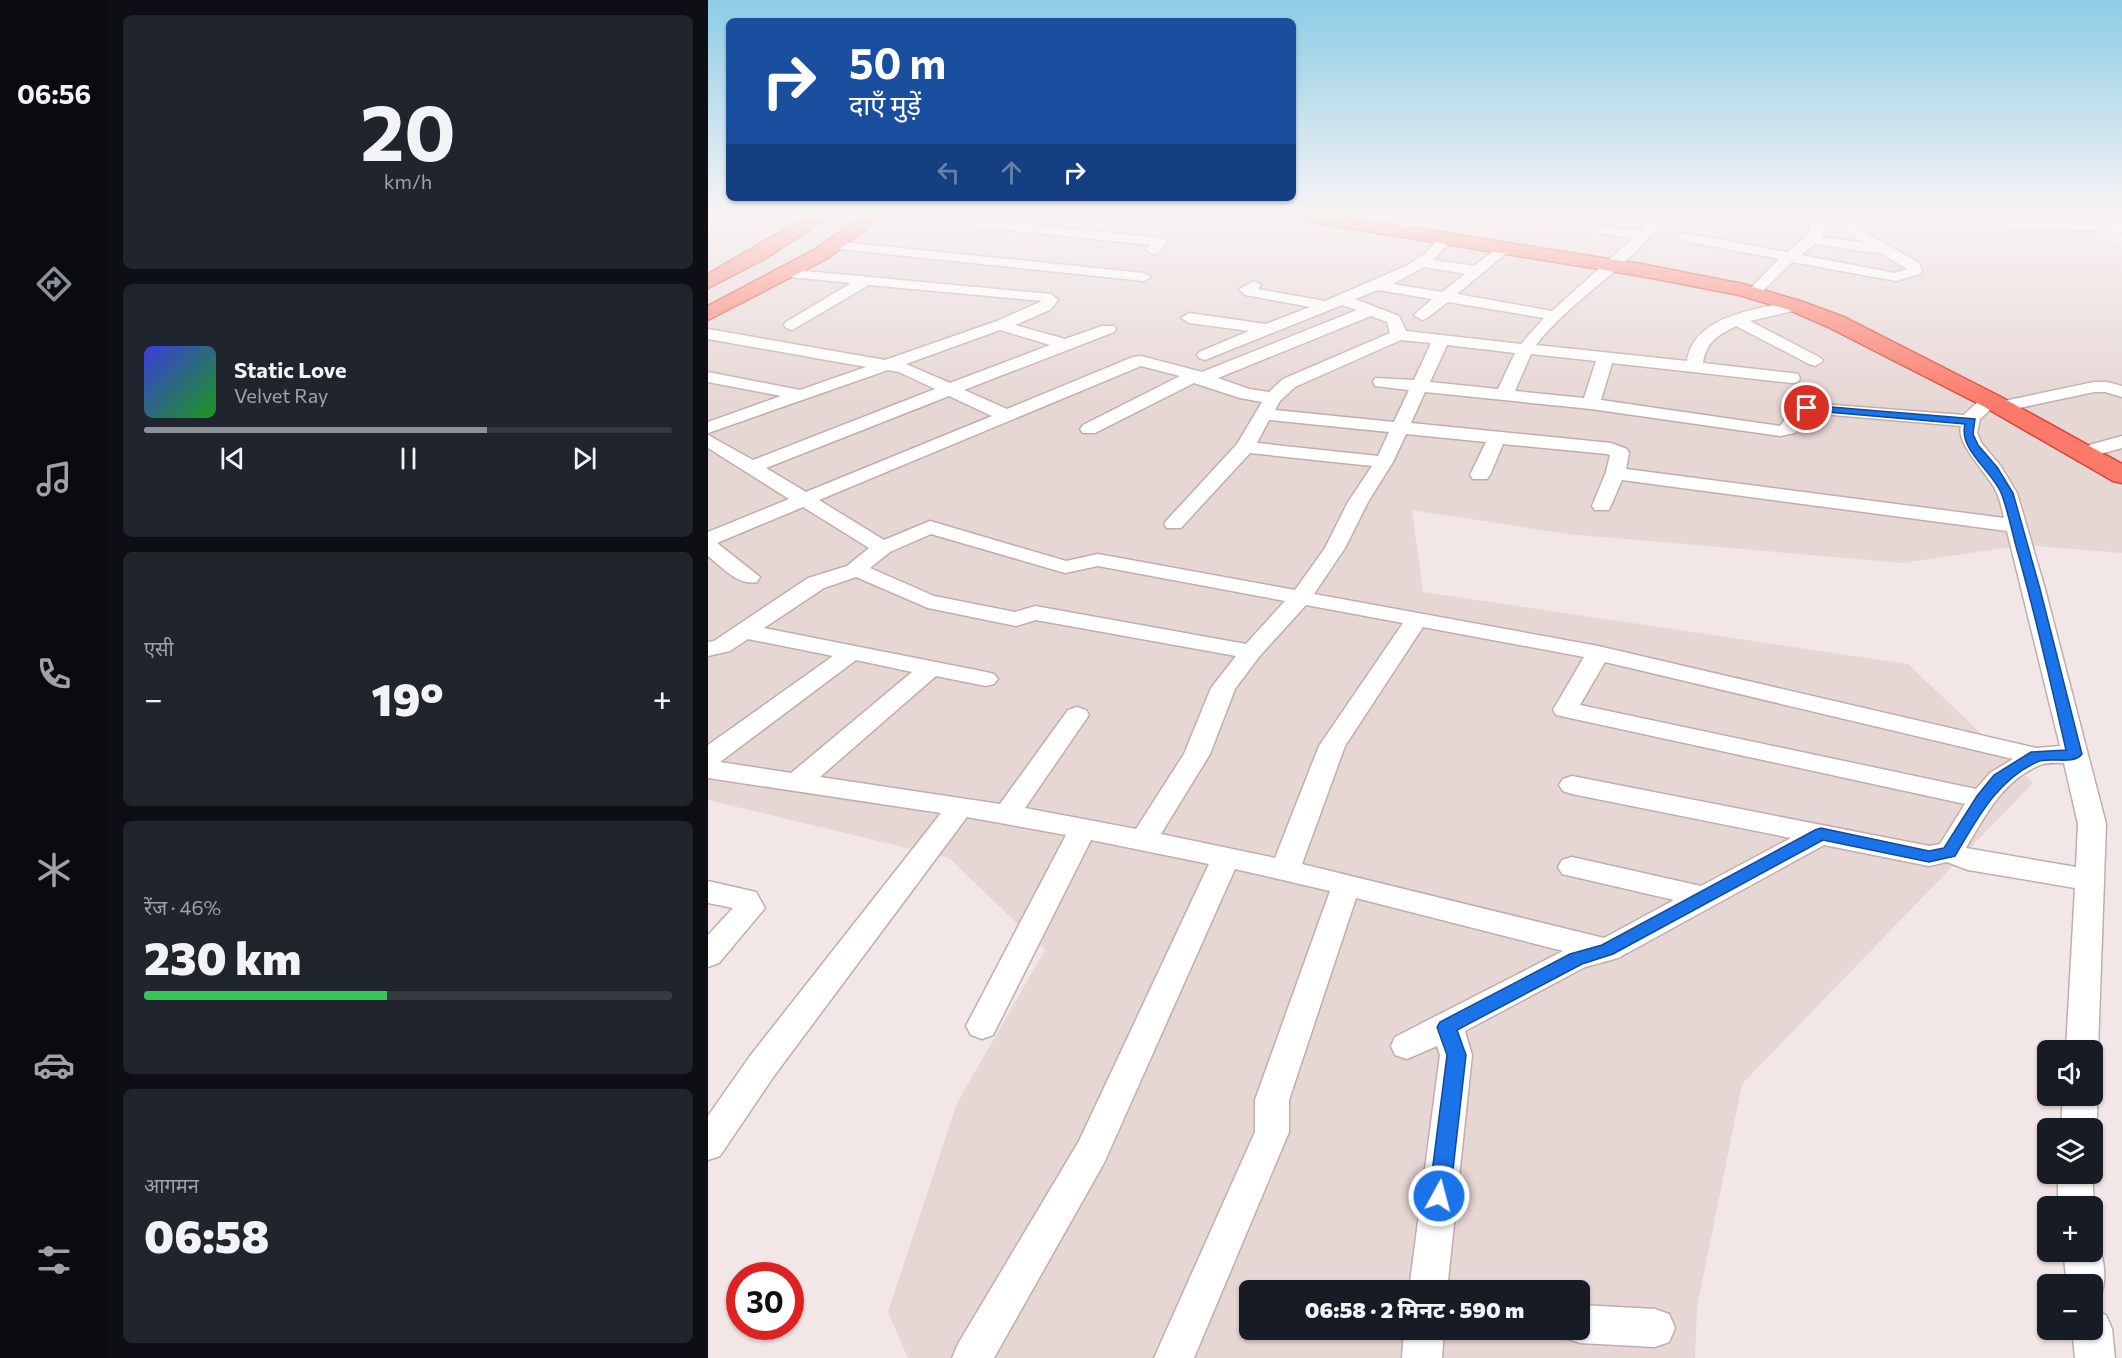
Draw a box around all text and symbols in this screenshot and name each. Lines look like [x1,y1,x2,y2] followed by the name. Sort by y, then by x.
[849,36,946,88] text: 50 m
[750,42,828,120] icon: right
[17,77,91,110] text: 06:56
[360,82,456,177] text: 20
[849,88,921,121] text: दाएँ मुड़ें
[932,156,965,189] icon: left
[995,156,1028,189] icon: ahead
[1058,156,1091,189] icon: right
[384,169,432,193] text: km/h
[33,263,75,305] icon: directions
[234,356,347,383] text: Static Love
[1781,382,1832,433] pin
[234,383,328,407] text: Velvet Ray
[1790,391,1823,424] icon: arrive
[216,442,249,475] icon: previous
[392,442,425,475] icon: pause
[568,442,601,475] icon: next
[33,458,75,500] icon: music
[144,636,174,660] text: एसी
[33,653,75,695] icon: phone
[372,670,444,725] text: 19°
[144,677,163,718] text: −
[653,677,672,718] text: +
[33,849,75,891] icon: climate
[144,895,221,919] text: रेंज · 46%
[144,929,301,984] text: 230 km
[2037,1040,2103,1340] map controls
[2037,1040,2103,1106] button: sound
[33,1044,75,1086] icon: car
[2037,1118,2103,1184] button: layers
[1407,1164,1471,1228] position arrow
[144,1173,199,1197] text: आगमन
[2037,1196,2103,1262] button: +
[144,1207,269,1262] text: 06:58
[33,1239,75,1281] icon: filters
[726,1262,804,1340] speed limit sign: 30
[2037,1274,2103,1340] button: −
[1305,1296,1524,1323] text: 06:58 · 2 मिनट · 590 m

